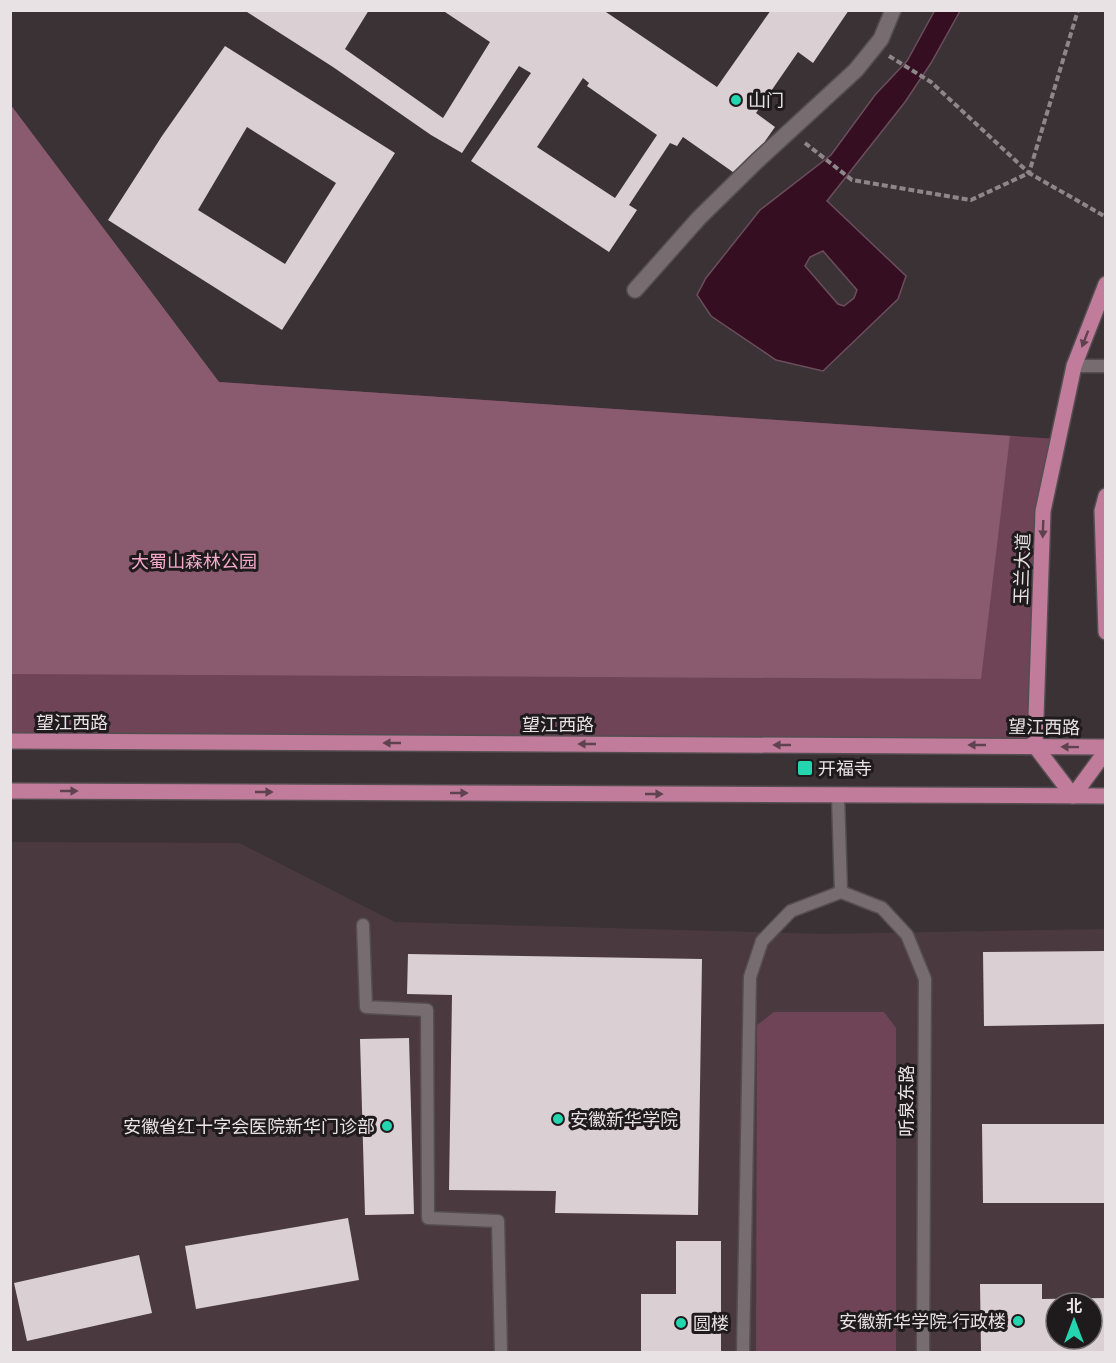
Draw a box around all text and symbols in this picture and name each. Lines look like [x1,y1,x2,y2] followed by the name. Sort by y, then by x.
[748,90,784,111] place label: 山门
[729,93,743,107] marker: 山门
[1079,330,1089,348] one-way arrow
[1038,519,1047,538] one-way arrow
[1010,533,1034,605] street label: 玉兰大道
[131,551,257,572] park label: 大蜀山森林公园
[36,712,108,733] street label: 望江西路
[522,714,594,735] street label: 望江西路
[1008,716,1080,738] street label: 望江西路
[382,738,401,748] one-way arrow
[577,739,596,749] one-way arrow
[772,740,791,749] one-way arrow
[967,741,986,750] one-way arrow
[1061,742,1080,751] one-way arrow
[818,758,872,779] place label: 开福寺
[796,759,814,777] marker: 开福寺
[59,786,78,796] one-way arrow
[254,787,273,797] one-way arrow
[449,788,468,798] one-way arrow
[644,789,663,799] one-way arrow
[896,1065,917,1137] street label: 听泉东路
[570,1109,678,1130] place label: 安徽新华学院
[551,1112,565,1126] marker: 安徽新华学院
[123,1116,375,1137] place label: 安徽省红十字会医院新华门诊部
[380,1119,394,1133] marker: 安徽省红十字会医院新华门诊部
[1044,1291,1104,1351] north arrow
[1066,1297,1082,1316] text: 北
[839,1311,1006,1332] place label: 安徽新华学院-行政楼
[693,1313,729,1334] place label: 圆楼
[1011,1314,1025,1328] marker: 安徽新华学院-行政楼
[674,1316,688,1330] marker: 圆楼

